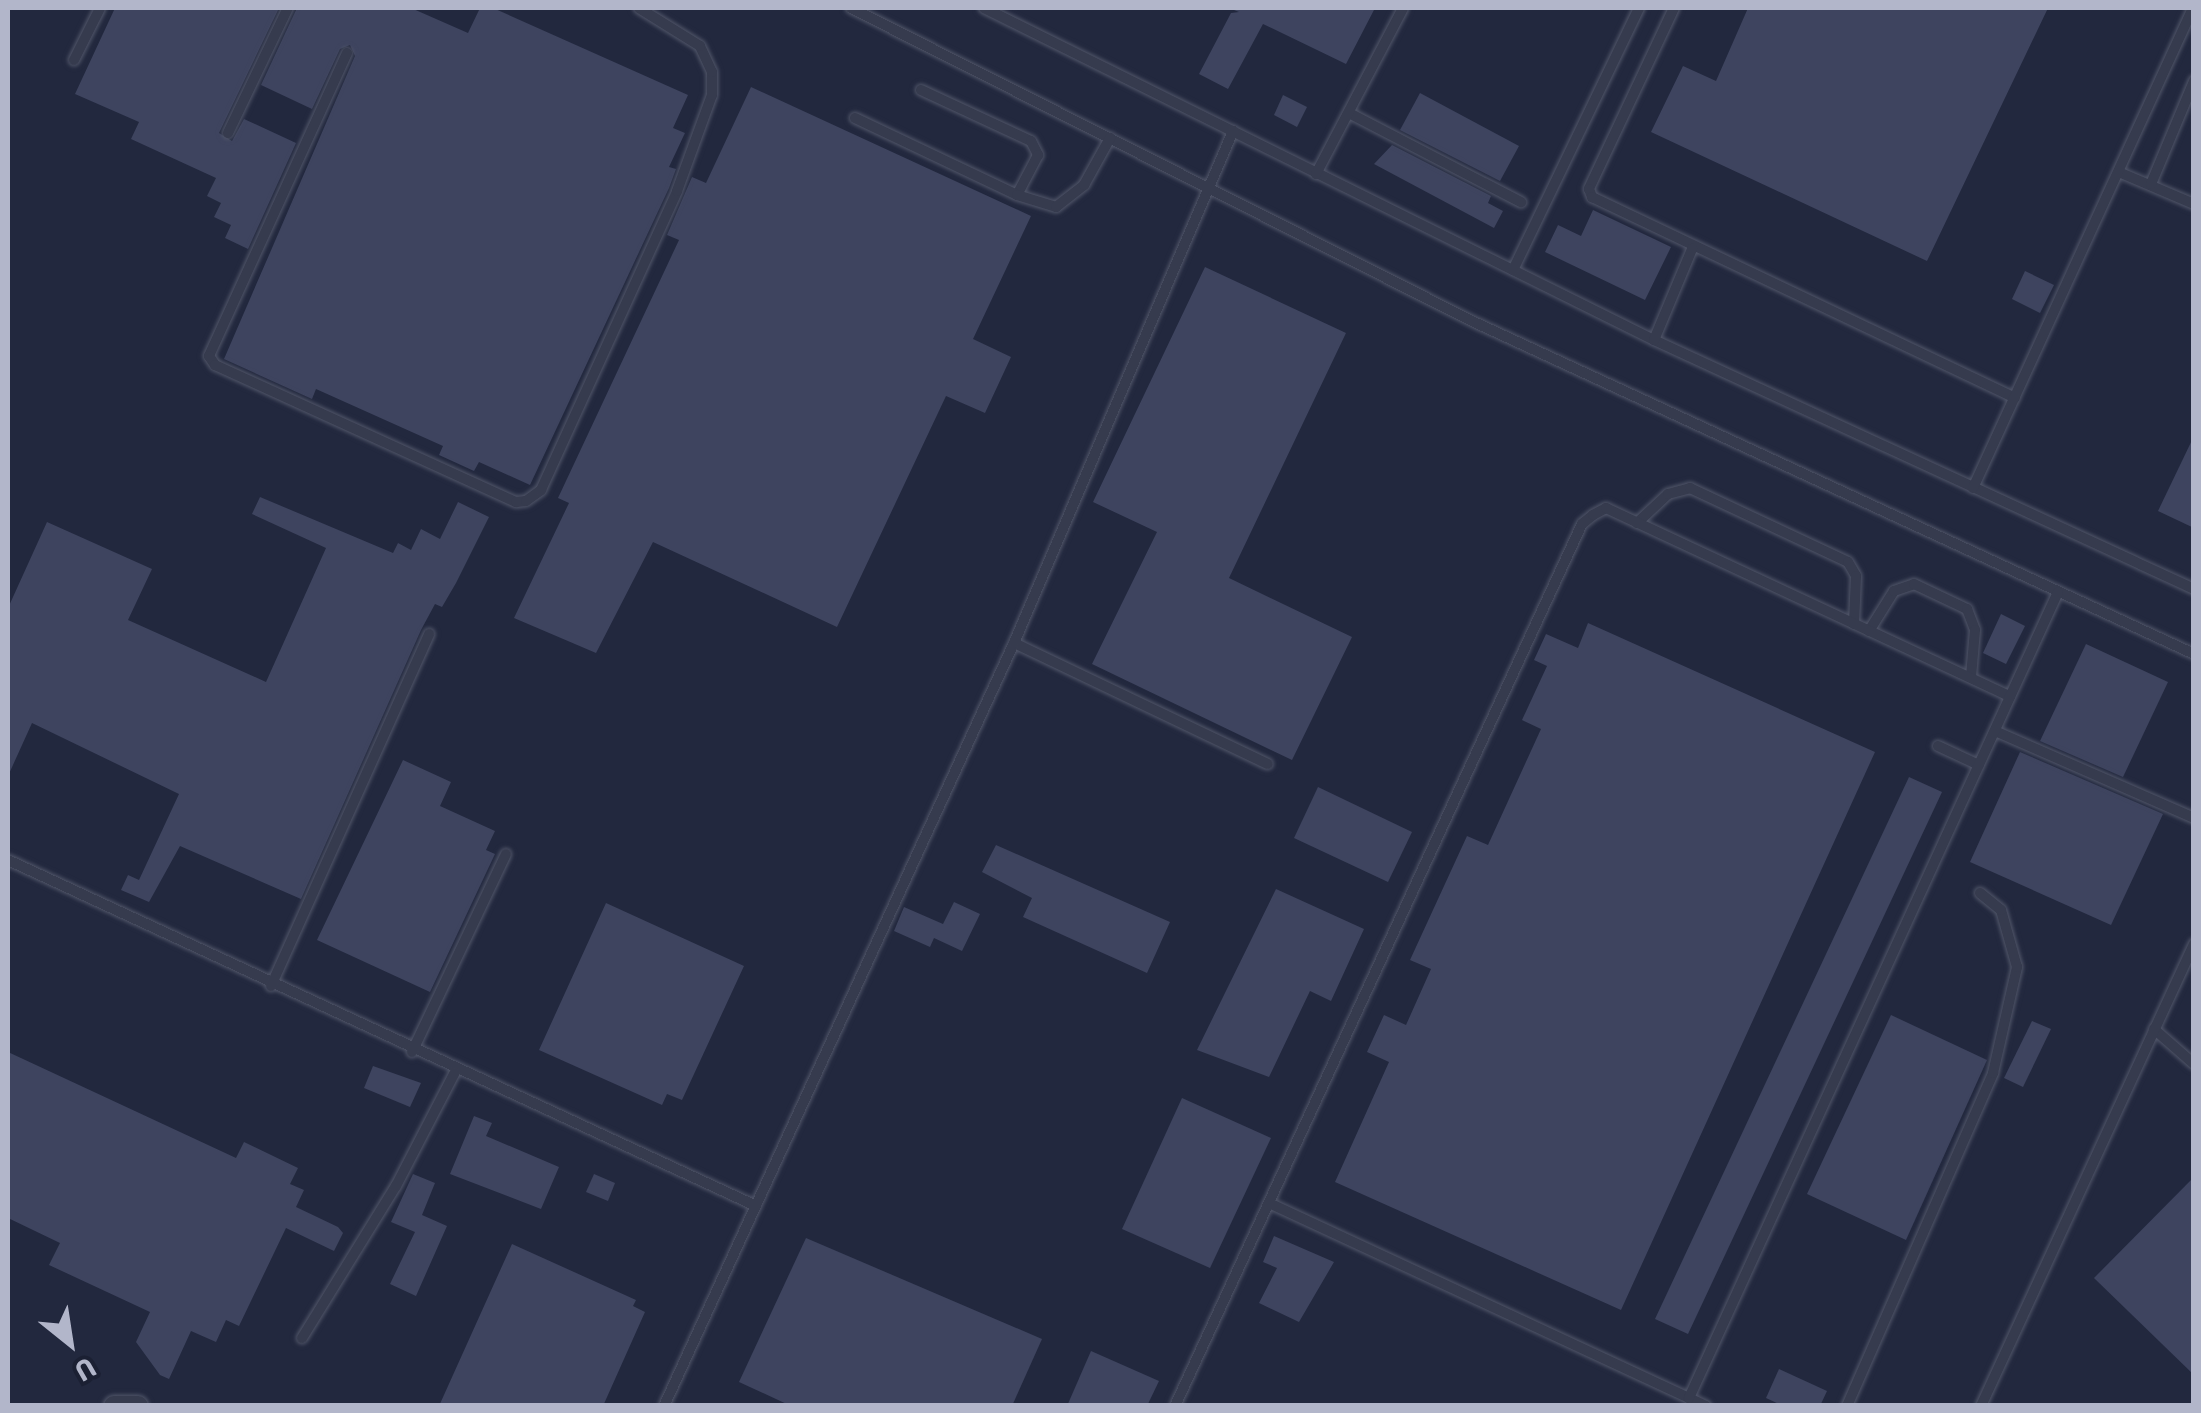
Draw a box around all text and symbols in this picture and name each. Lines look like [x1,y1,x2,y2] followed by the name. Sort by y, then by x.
[20,1293,120,1393] north arrow
[68,1350,102,1388] text: U

